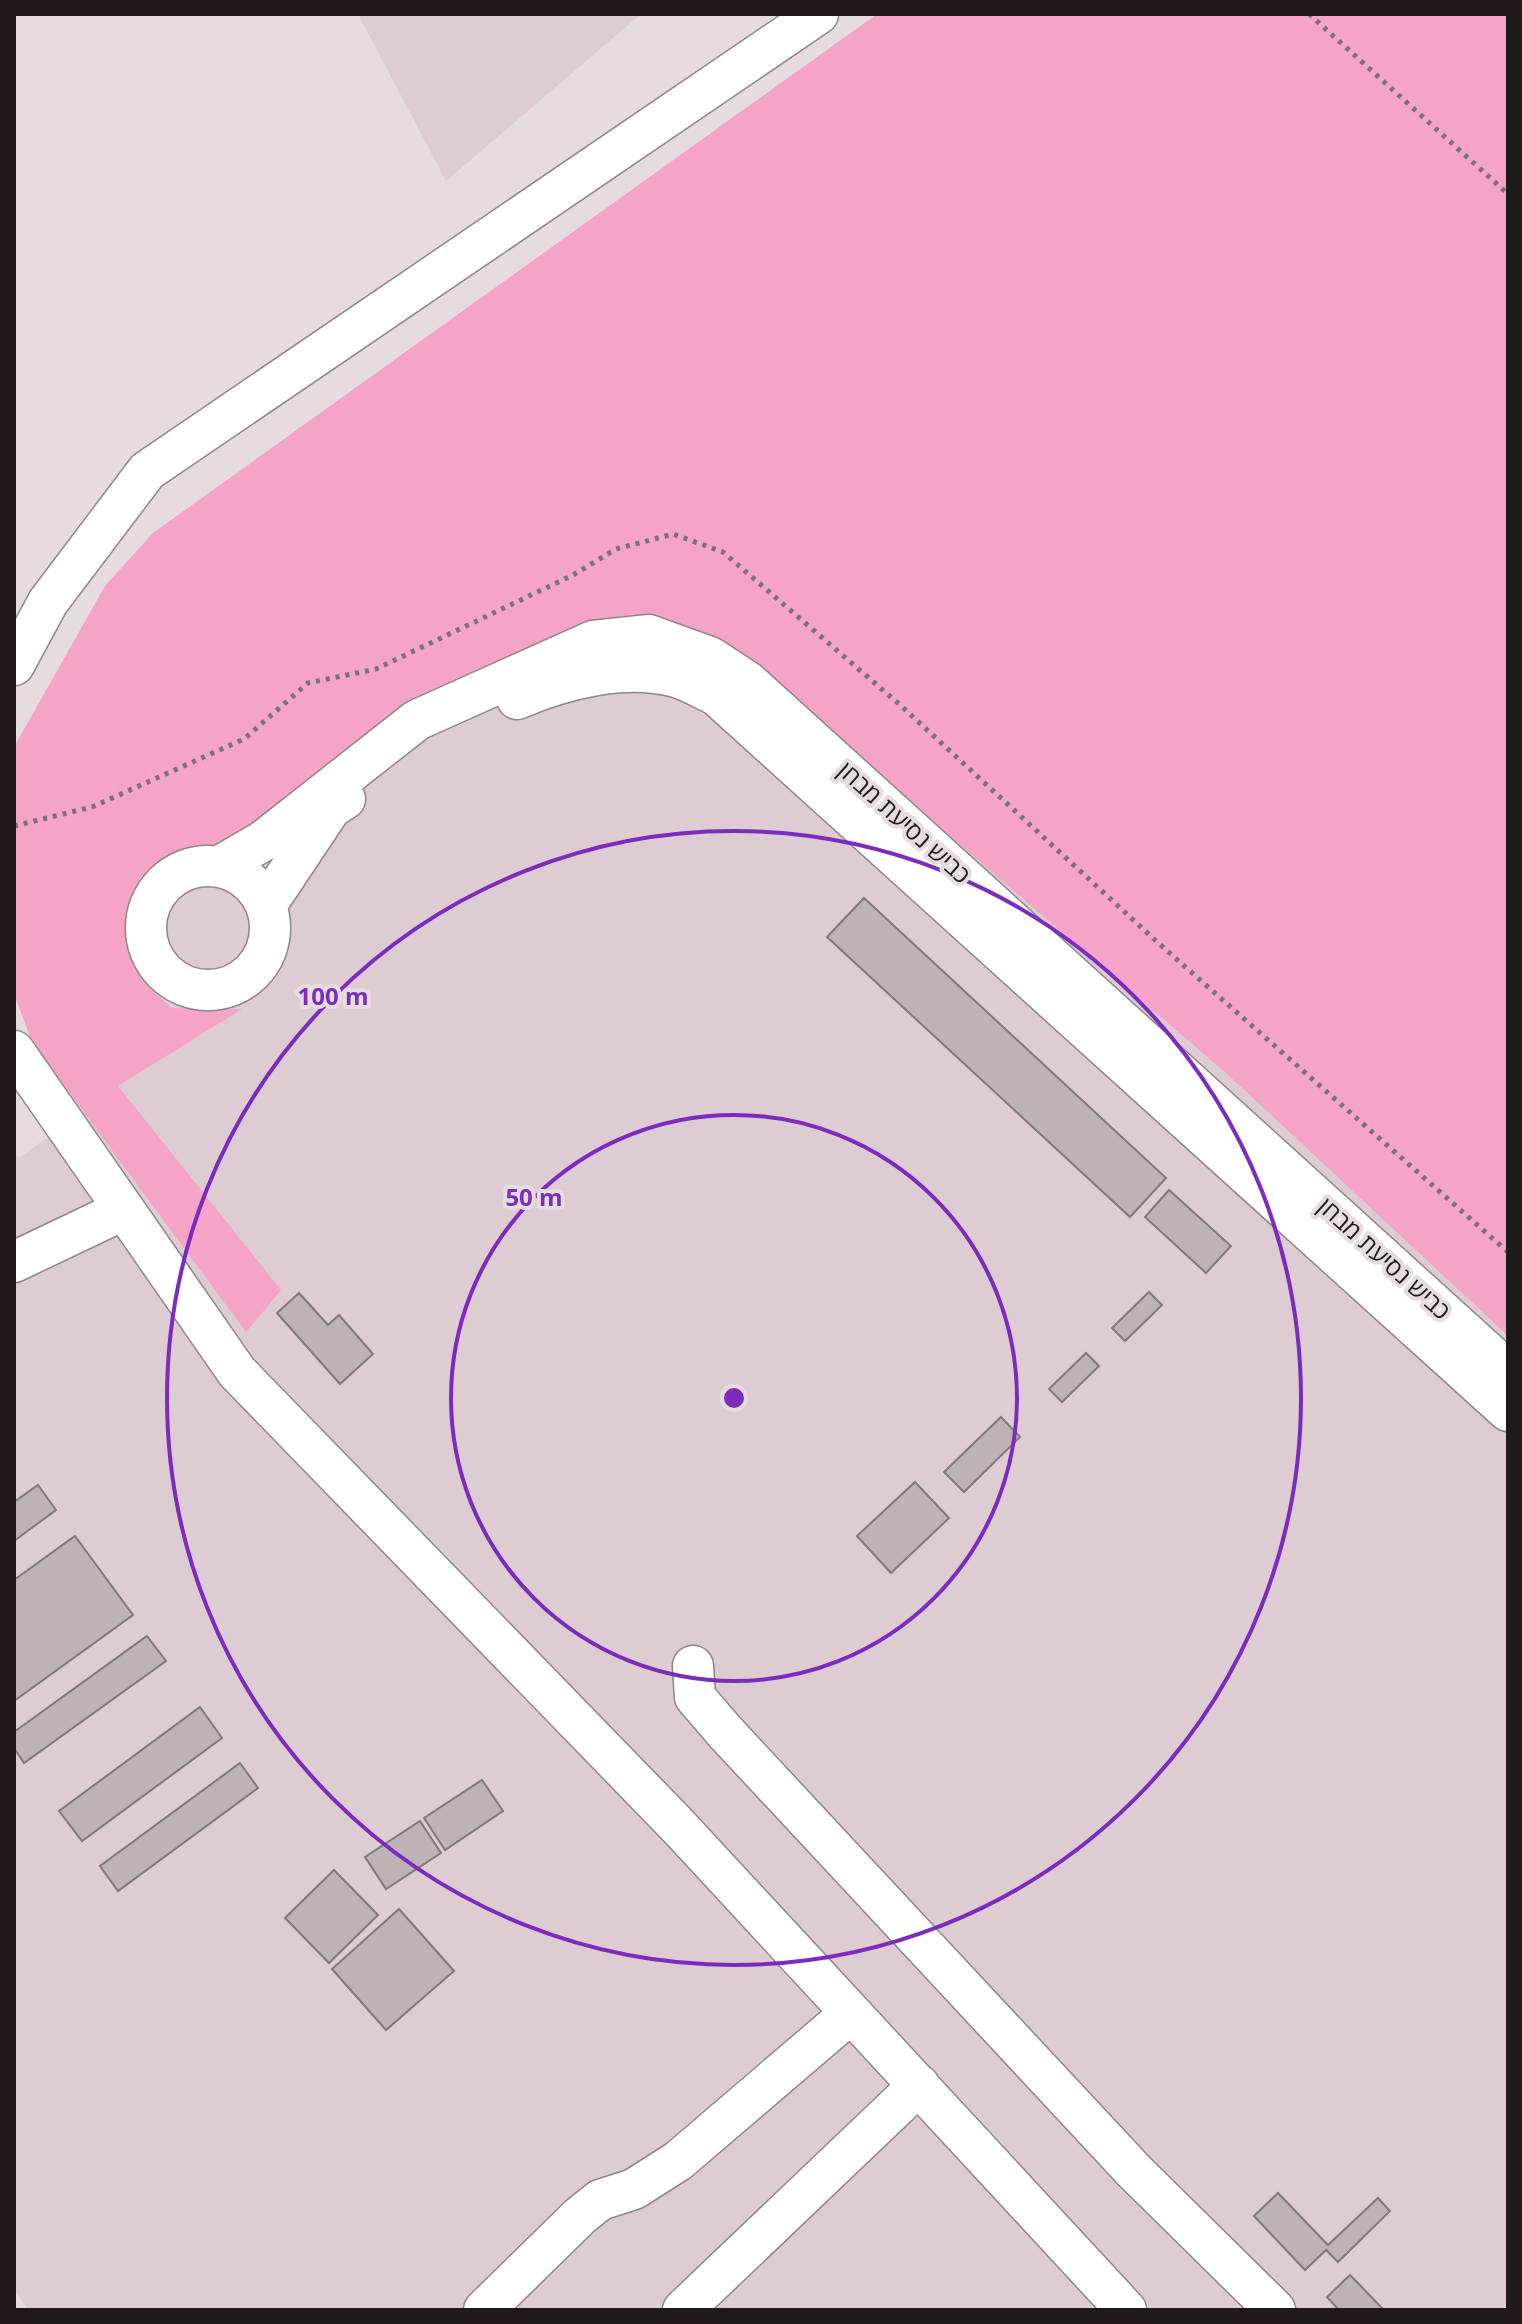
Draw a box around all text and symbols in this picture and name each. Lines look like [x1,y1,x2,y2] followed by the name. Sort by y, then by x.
[832,754,978,890] street label: כביש נסיעת מבחן
[298,979,368,1012] text: 100 m
[505,1180,563,1213] text: 50 m
[1312,1190,1458,1326] street label: כביש נסיעת מבחן
[720,1384,748,1412] centre of rings

